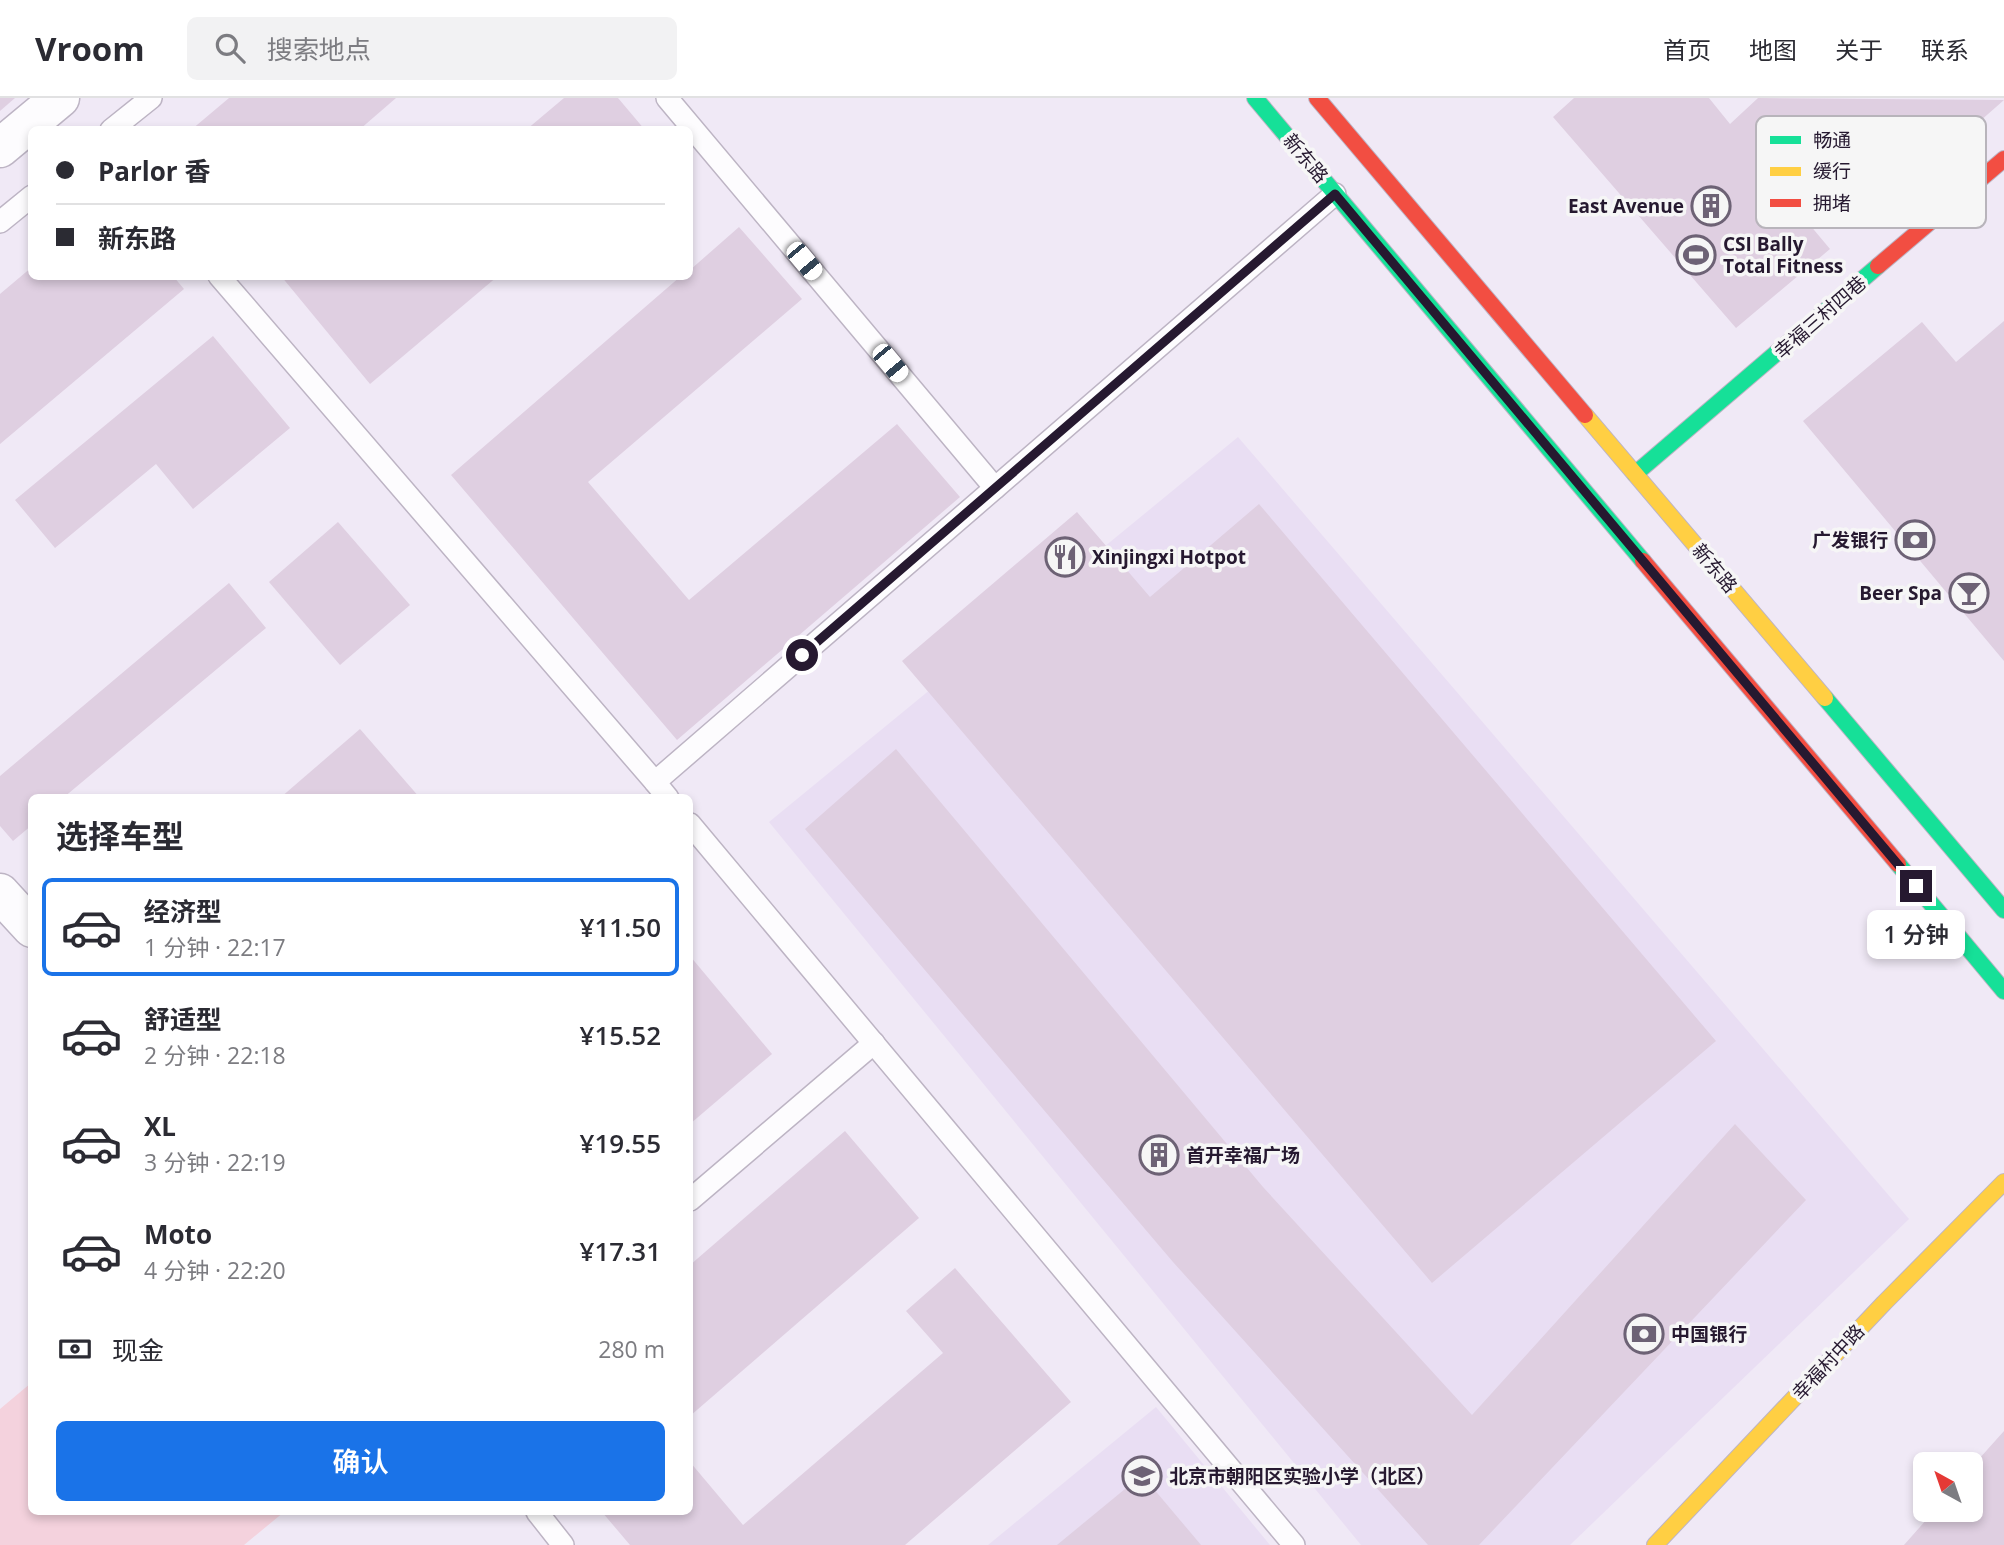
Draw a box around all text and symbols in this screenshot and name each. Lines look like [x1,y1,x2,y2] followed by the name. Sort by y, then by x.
[187,17,677,80] search box
[35,26,145,71] text: Vroom
[211,29,249,67] icon: search
[267,31,371,67] text: 搜索地点
[1663,33,1711,66] text: 首页
[1749,33,1797,66] text: 地图
[1835,33,1883,66] text: 关于
[1921,33,1969,66] text: 联系
[1756,116,1986,228] legend
[1813,127,1851,153] text: 畅通
[1278,128,1334,188] street label: 新东路
[98,153,210,189] text: Parlor 香
[1813,158,1851,184] text: 缓行
[1690,185,1732,227] building icon: East Avenue
[1813,190,1851,216] text: 拥堵
[1568,193,1684,219] place label: East Avenue
[98,220,176,256] text: 新东路
[1723,231,1843,279] place label: CSI Bally Total Fitness
[1675,234,1717,276] sports icon: CSI Bally Total Fitness
[783,238,826,284] car
[1768,270,1872,364] street label: 幸福三村四巷
[869,340,912,386] car
[1894,519,1936,561] bank icon: 广发银行
[1812,527,1888,553] place label: 广发银行
[1044,536,1086,578] restaurant icon: Xinjingxi Hotpot
[1687,538,1743,598] street label: 新东路
[1092,544,1246,570] place label: Xinjingxi Hotpot
[1948,572,1990,614] bar icon: Beer Spa
[1859,580,1942,606] place label: Beer Spa
[786,639,818,671] route start
[56,814,184,857] text: 选择车型
[1900,870,1932,902] route end
[144,893,222,929] text: 经济型
[60,896,123,959] icon: car
[580,909,661,945] text: ¥11.50
[1867,910,1965,960] callout: 1 分钟
[1883,918,1949,950] text: 1 分钟
[144,931,286,963] text: 1 分钟 · 22:17
[144,1001,222,1037] text: 舒适型
[60,1004,123,1067] icon: car
[580,1017,661,1053] text: ¥15.52
[144,1039,286,1071] text: 2 分钟 · 22:18
[144,1108,176,1144] text: XL
[60,1112,123,1175] icon: car
[580,1125,661,1161] text: ¥19.55
[1138,1134,1180,1176] building icon: 首开幸福广场
[1186,1142,1300,1168] place label: 首开幸福广场
[144,1146,286,1178] text: 3 分钟 · 22:19
[144,1216,212,1252] text: Moto
[60,1220,123,1283] icon: car
[580,1233,661,1269] text: ¥17.31
[144,1254,286,1286] text: 4 分钟 · 22:20
[1623,1313,1665,1355] bank icon: 中国银行
[1786,1318,1870,1406] street label: 幸福村中路
[1671,1321,1747,1347] place label: 中国银行
[56,1330,94,1368] icon: cash
[112,1332,164,1368] text: 现金
[598,1333,665,1365] text: 280 m
[56,1421,665,1501] button: 确认
[1913,1452,1983,1522] north arrow
[1913,1452,1983,1522] map controls
[1121,1455,1163,1497] school or university icon: 北京市朝阳区实验小学（北区）
[1169,1463,1435,1489] place label: 北京市朝阳区实验小学（北区）

